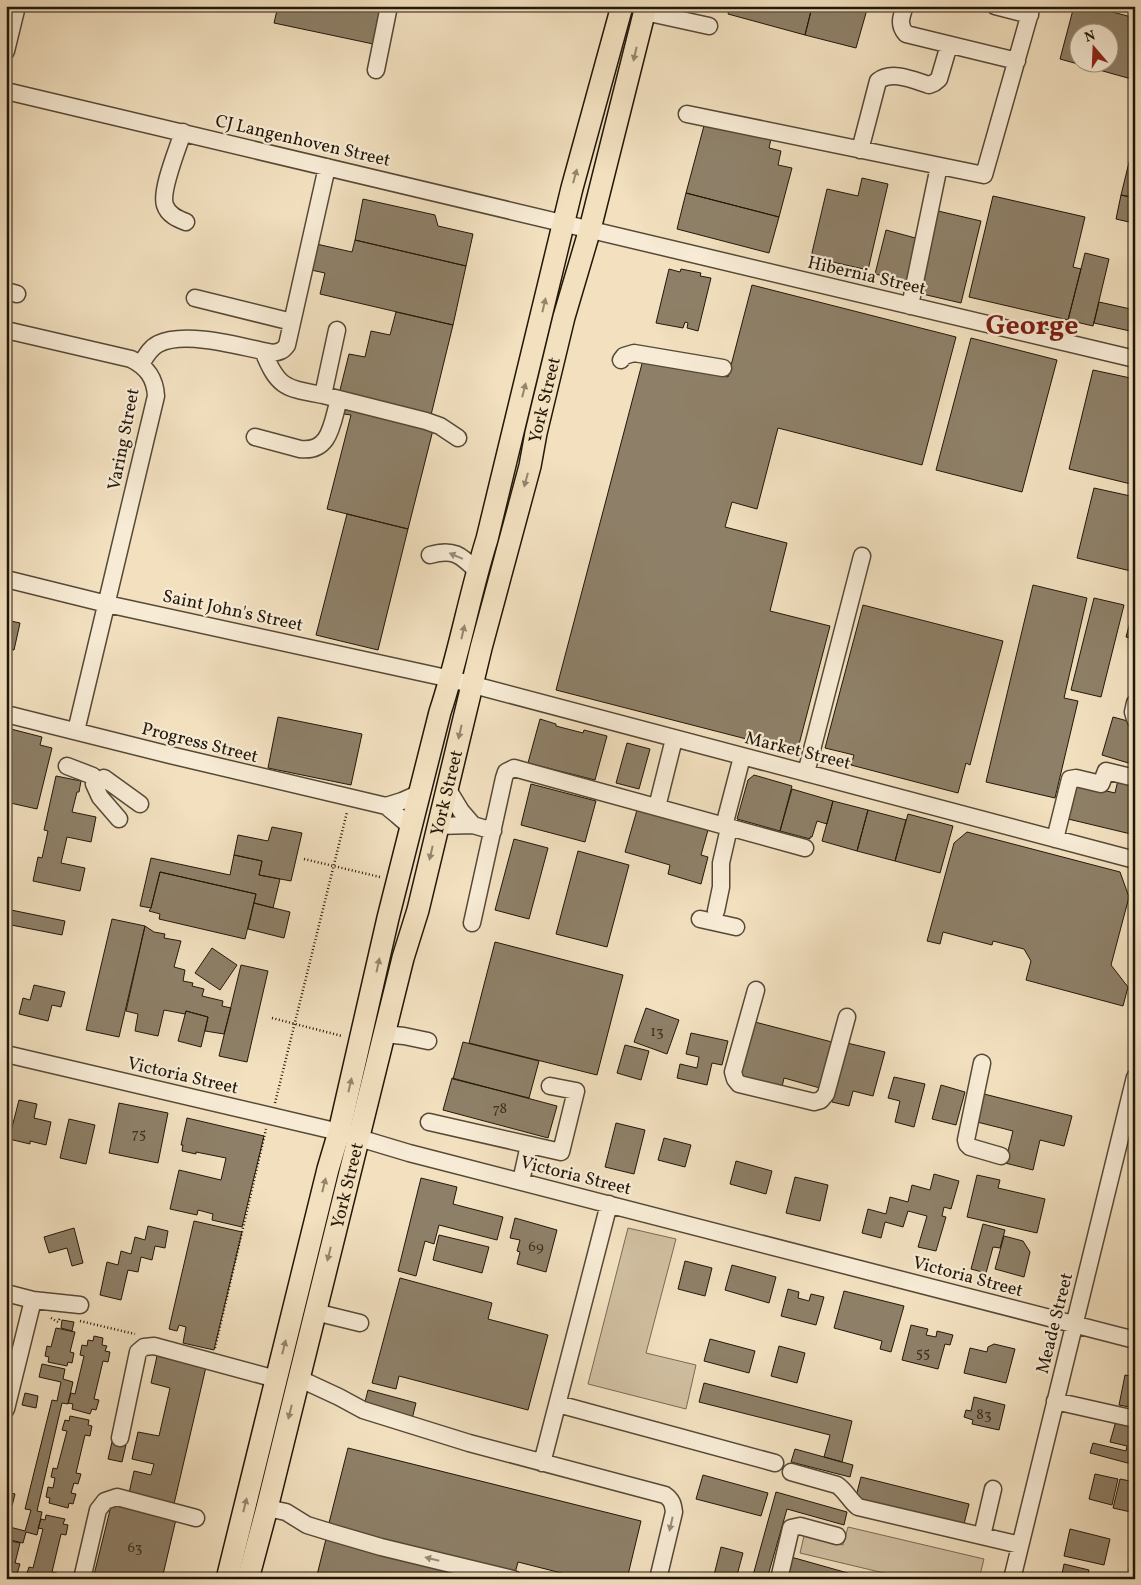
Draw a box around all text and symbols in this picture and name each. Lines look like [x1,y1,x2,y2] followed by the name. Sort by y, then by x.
[1068,22,1118,72] north arrow
[1082,26,1098,48] text: N
[631,46,639,61] one-way arrow
[213,109,393,174] street label: CJ Langenhoven Street
[572,168,580,183] one-way arrow
[805,251,928,302] street label: Hibernia Street
[540,297,548,312] one-way arrow
[985,307,1079,346] district label: George
[523,355,568,445] street label: York Street
[520,382,528,397] one-way arrow
[102,386,147,492] street label: Varing Street
[522,473,530,488] one-way arrow
[448,551,463,560] one-way arrow
[160,584,305,639] street label: Saint John's Street
[459,624,467,639] one-way arrow
[139,717,260,770] street label: Progress Street
[456,725,464,740] one-way arrow
[742,726,853,777] street label: Market Street
[425,748,470,839] street label: York Street
[427,845,435,860] one-way arrow
[374,958,382,973] one-way arrow
[650,1022,664,1043] house number: 13
[125,1052,241,1101] street label: Victoria Street
[346,1077,354,1092] one-way arrow
[493,1099,507,1120] house number: 78
[132,1124,146,1145] house number: 75
[326,1140,371,1231] street label: York Street
[518,1151,634,1202] street label: Victoria Street
[320,1178,328,1193] one-way arrow
[528,1237,544,1258] house number: 69
[325,1246,333,1261] one-way arrow
[910,1251,1026,1304] street label: Victoria Street
[1031,1270,1080,1377] street label: Meade Street
[280,1340,288,1355] one-way arrow
[916,1343,930,1364] house number: 55
[286,1404,294,1419] one-way arrow
[976,1405,992,1426] house number: 83
[241,1497,249,1512] one-way arrow
[667,1517,675,1532] one-way arrow
[127,1538,143,1559] house number: 63
[424,1555,439,1563] one-way arrow

